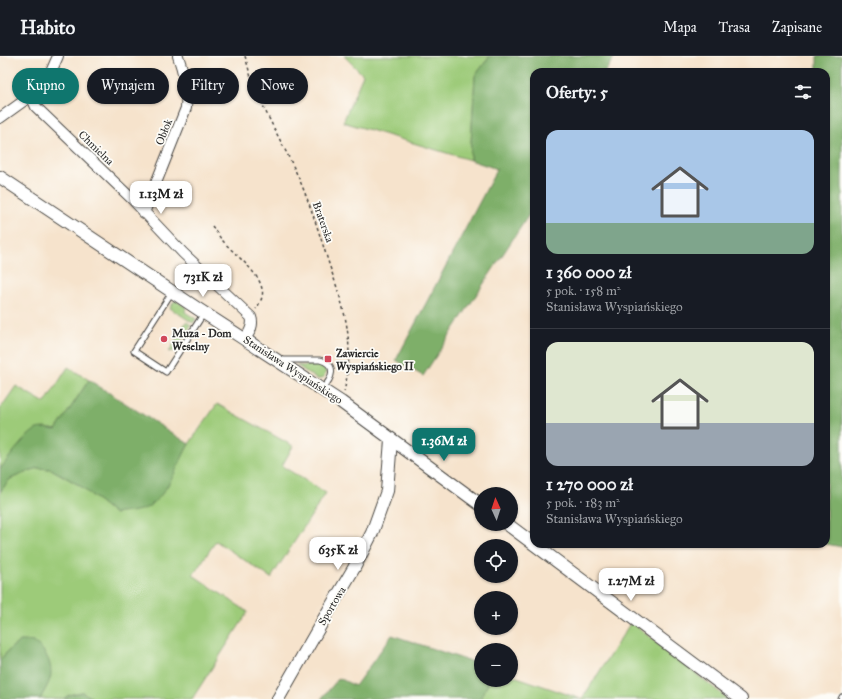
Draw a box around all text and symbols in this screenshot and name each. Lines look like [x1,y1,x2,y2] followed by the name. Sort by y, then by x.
[20,16,75,39] text: Habito
[663,19,697,36] text: Mapa
[719,19,750,36] text: Trasa
[772,19,822,36] text: Zapisane
[12,68,79,104] chip: Kupno
[87,68,169,104] chip: Wynajem
[177,68,239,104] chip: Filtry
[247,68,308,104] chip: Nowe
[792,81,814,103] icon: filters
[546,82,608,103] text: Oferty: 5
[153,116,175,147] street label: Obłok
[76,128,117,168] street label: Chmielna
[644,156,716,228] icon: home
[120,181,202,215] pin: 1.13M zł
[139,186,183,202] text: 1.13M zł
[310,200,336,244] street label: Braterska
[546,262,631,283] text: 1 360 000 zł
[166,264,240,298] pin: 731K zł
[184,269,222,285] text: 731K zł
[546,283,621,299] text: 5 pok. · 158 m²
[546,299,683,315] text: Stanisława Wyspiańskiego
[172,327,232,354] place label: Muza - Dom Weselny
[241,333,345,407] street label: Stanisława Wyspiańskiego
[159,334,169,344] marker: Muza - Dom Weselny
[336,347,414,374] place label: Zawiercie Wyspiańskiego II
[323,354,333,364] marker: Zawiercie Wyspiańskiego II
[644,368,716,440] icon: home
[403,428,485,462] pin: 1.36M zł
[421,433,467,449] text: 1.36M zł
[546,474,633,495] text: 1 270 000 zł
[474,487,518,531] north arrow
[474,487,518,687] map controls
[546,495,620,511] text: 5 pok. · 183 m²
[546,511,683,527] text: Stanisława Wyspiańskiego
[301,537,375,571] pin: 635K zł
[474,539,518,583] button: locate
[318,542,358,558] text: 635K zł
[590,568,672,602] pin: 1.27M zł
[608,573,654,589] text: 1.27M zł
[315,584,349,628] street label: Sportowa
[474,591,518,635] button: +
[474,643,518,687] button: −

